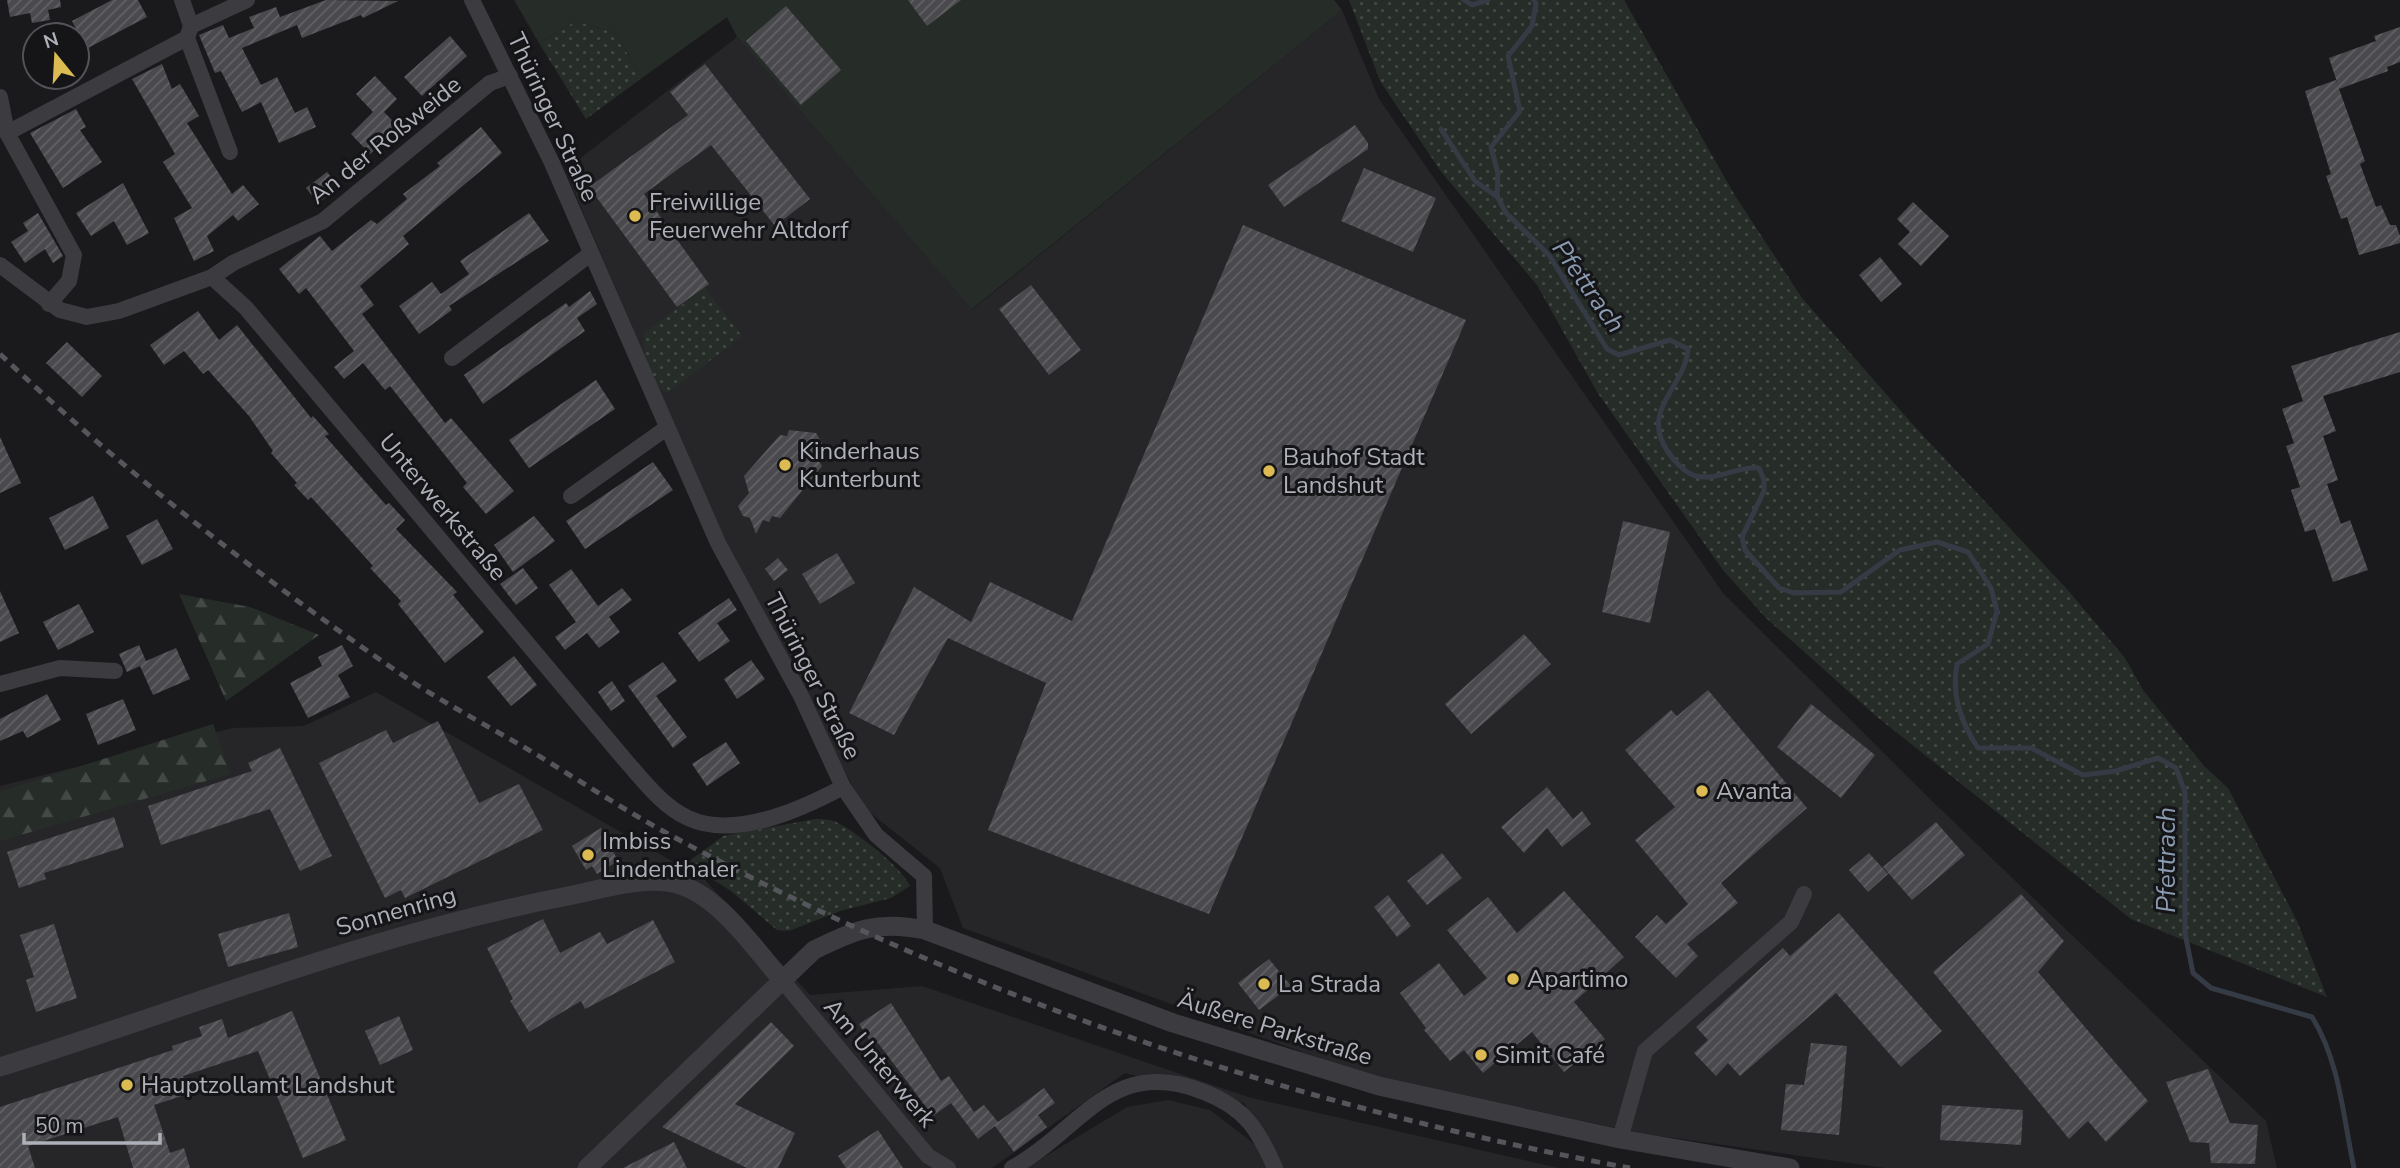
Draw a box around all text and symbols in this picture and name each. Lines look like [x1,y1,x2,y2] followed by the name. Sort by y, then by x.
[21,21,91,91] north arrow
[40,26,62,55] text: N
[500,27,606,207] street label: Thüringer Straße
[302,69,468,211] street label: An der Roßweide
[649,186,849,246] place label: Freiwillige Feuerwehr Altdorf
[627,208,643,224] marker: Freiwillige Feuerwehr Altdorf
[1544,233,1633,340] water label: Pfettrach
[372,427,514,587] street label: Unterwerkstraße
[799,435,921,495] place label: Kinderhaus Kunterbunt
[1283,441,1425,501] place label: Bauhof Stadt Landshut
[777,457,793,473] marker: Kinderhaus Kunterbunt
[1261,463,1277,479] marker: Bauhof Stadt Landshut
[757,587,869,765] street label: Thüringer Straße
[1716,775,1792,807] place label: Avanta
[1694,783,1710,799] marker: Avanta
[2149,807,2184,913] water label: Pfettrach
[602,825,738,885] place label: Imbiss Lindenthaler
[580,847,596,863] marker: Imbiss Lindenthaler
[332,879,460,943] street label: Sonnenring
[1527,963,1628,995] place label: Apartimo
[1278,968,1381,1000] place label: La Strada
[1505,971,1521,987] marker: Apartimo
[1256,976,1272,992] marker: La Strada
[1174,983,1376,1073] street label: Äußere Parkstraße
[817,992,944,1135] street label: Am Unterwerk
[1495,1039,1605,1071] place label: Simit Café
[1473,1047,1489,1063] marker: Simit Café
[141,1069,395,1101] place label: Hauptzollamt Landshut
[119,1077,135,1093] marker: Hauptzollamt Landshut
[24,1102,161,1146] scale bar
[35,1112,84,1140] text: 50 m

